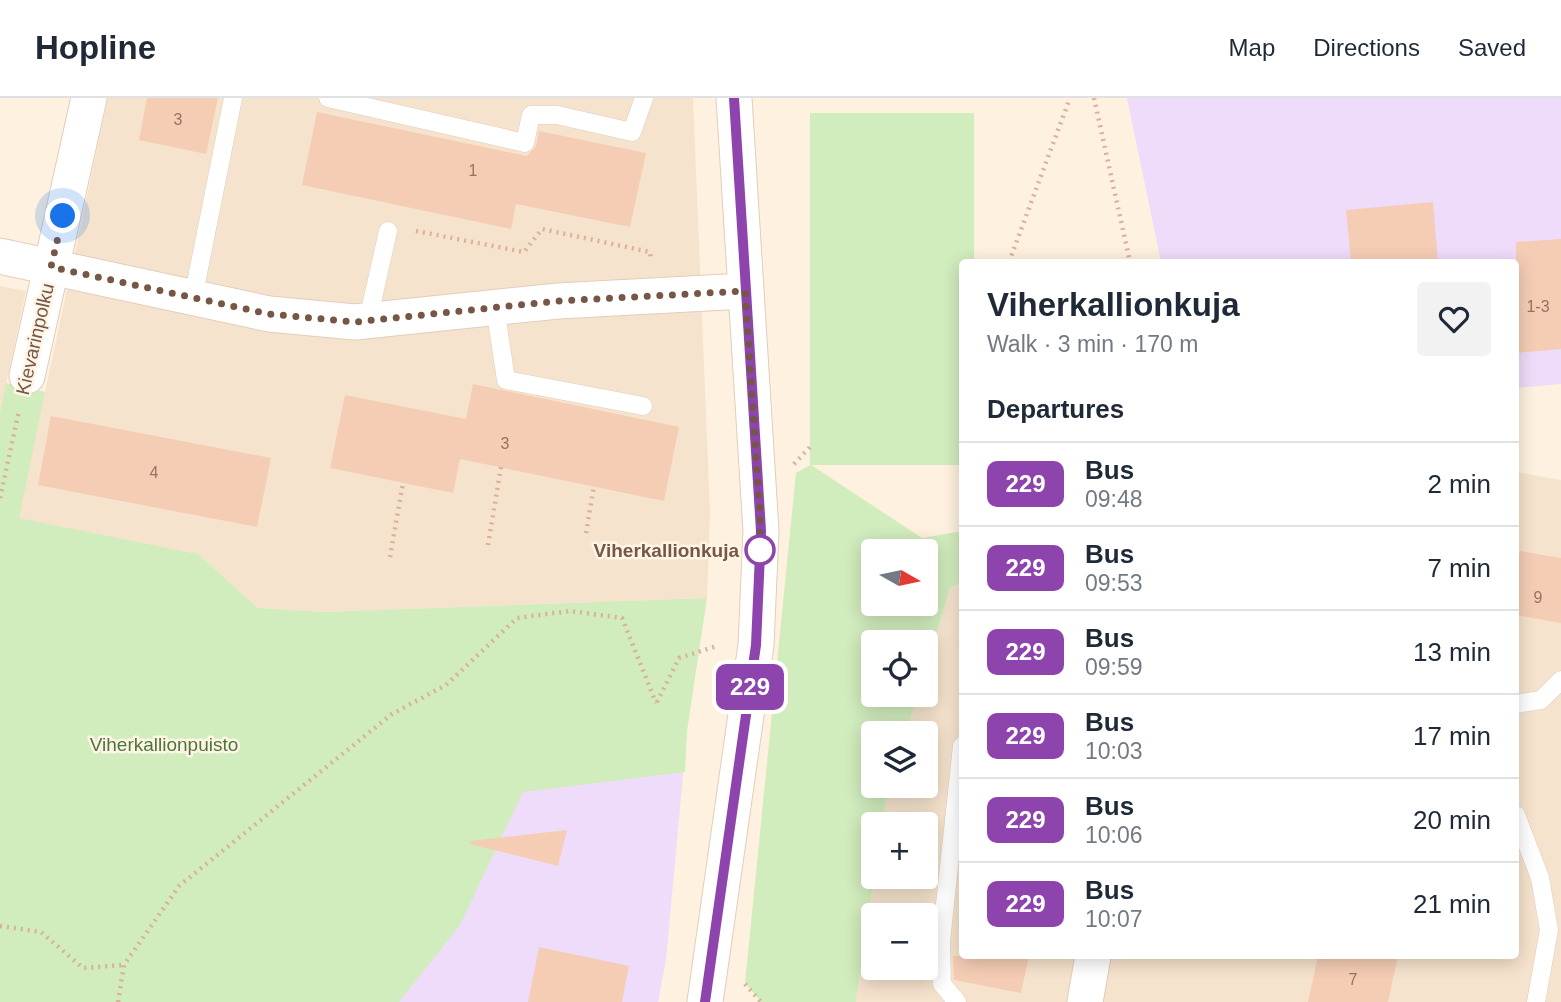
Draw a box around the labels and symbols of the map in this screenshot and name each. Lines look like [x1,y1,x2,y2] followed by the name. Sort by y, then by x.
[174,111,183,128] house number: 3
[469,162,478,179] house number: 1
[45,198,80,233] your location
[12,281,58,397] street label: Kievarinpolku
[1526,298,1550,315] house number: 1-3
[501,435,510,452] house number: 3
[150,464,159,481] house number: 4
[745,535,775,565] marker: Viherkallionkuja
[861,539,938,616] north arrow
[594,540,739,561] place label: Viherkallionkuja
[1534,589,1543,606] house number: 9
[710,664,790,710] line badge: 229
[90,734,238,755] park label: Viherkallionpuisto
[1349,971,1358,988] house number: 7

